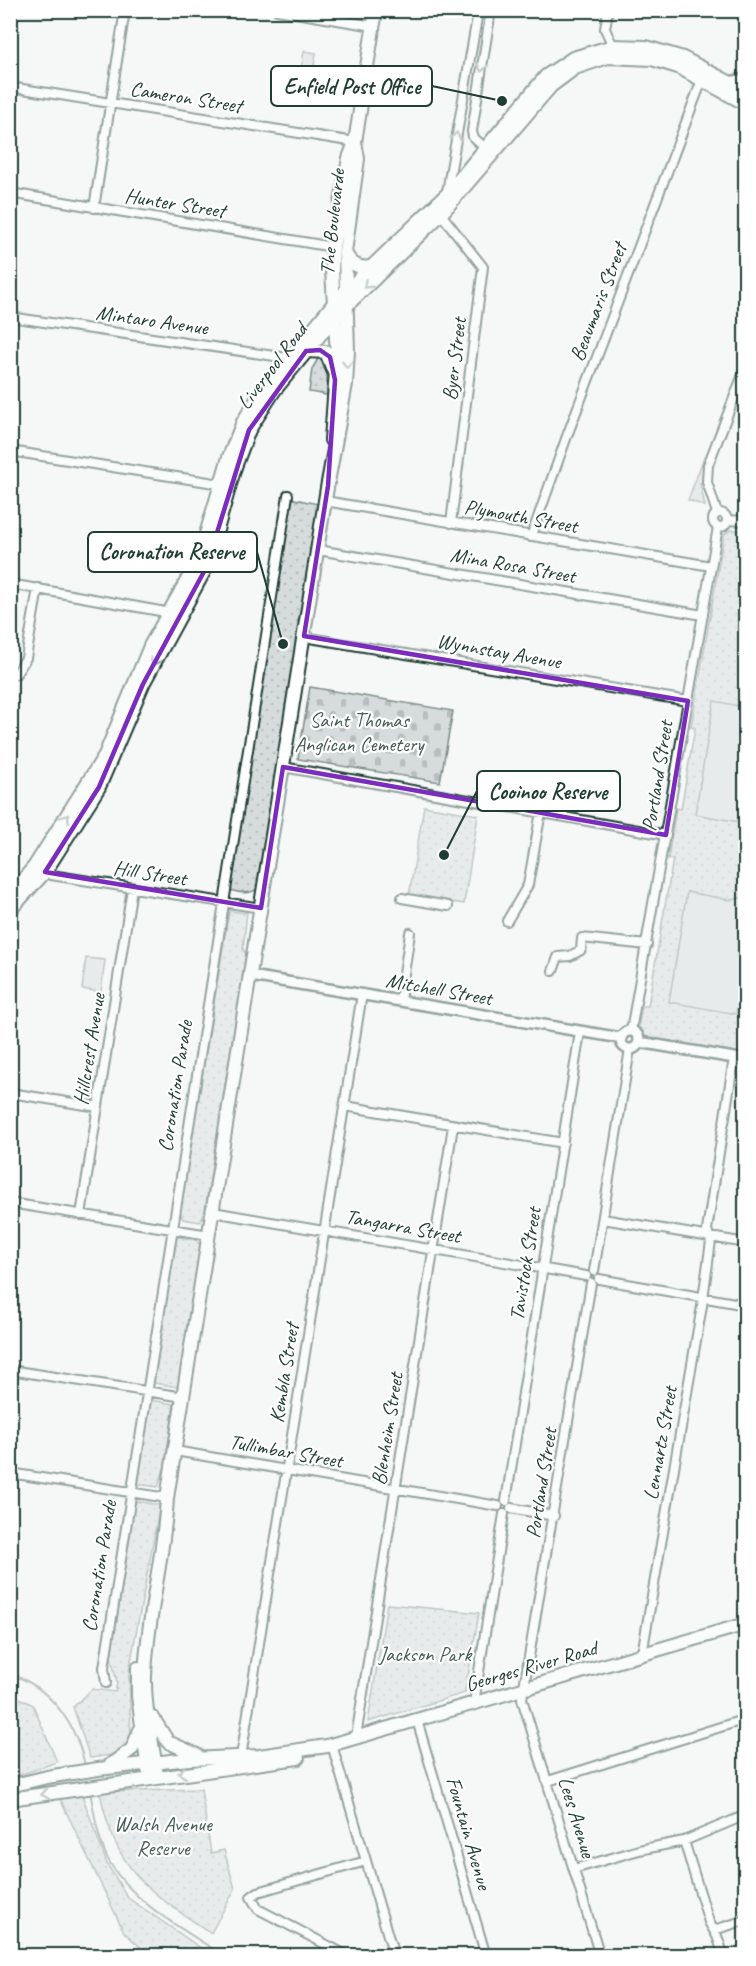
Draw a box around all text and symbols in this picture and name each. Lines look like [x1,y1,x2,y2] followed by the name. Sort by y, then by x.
[476,63,489,73] one-way arrow
[271,66,432,106] callout: Enfield Post Office
[284,73,423,101] text: Enfield Post Office
[128,75,247,119] street label: Cameron Street
[449,131,462,141] one-way arrow
[314,167,351,276] street label: The Boulevarde
[123,182,230,224] street label: Hunter Street
[564,236,634,365] street label: Beaumaris Street
[363,278,374,289] one-way arrow
[95,299,211,341] street label: Mintaro Avenue
[436,314,472,402] street label: Byer Street
[231,315,315,414] street label: Liverpool Road
[341,360,354,369] one-way arrow
[462,493,582,539] street label: Plymouth Street
[88,532,257,572] callout: Coronation Reserve
[99,538,246,566] text: Coronation Reserve
[448,541,580,589] street label: Mina Rosa Street
[435,627,565,675] street label: Wynnstay Avenue
[150,656,162,667] one-way arrow
[295,707,425,757] park label: Saint Thomas Anglican Cemetery
[635,717,679,833] street label: Portland Street
[477,771,620,811] callout: Cooinoo Reserve
[489,778,609,806] text: Cooinoo Reserve
[59,814,70,825] one-way arrow
[112,854,190,892] street label: Hill Street
[384,967,496,1011] street label: Mitchell Street
[67,990,111,1107] street label: Hillcrest Avenue
[152,1017,198,1153] street label: Coronation Parade
[343,1203,465,1249] street label: Tangarra Street
[503,1203,547,1323] street label: Tavistock Street
[263,1319,305,1424] street label: Kembla Street
[365,1369,409,1487] street label: Blenheim Street
[637,1382,683,1502] street label: Lennartz Street
[519,1424,563,1540] street label: Portland Street
[228,1428,347,1474] street label: Tullimbar Street
[76,1497,122,1633] street label: Coronation Parade
[462,1634,602,1697] street label: Georges River Road
[378,1641,473,1667] park label: Jackson Park
[177,1767,187,1779] one-way arrow
[552,1773,602,1862] street label: Lees Avenue
[441,1774,498,1894] street label: Fountain Avenue
[41,1787,50,1799] one-way arrow
[114,1811,213,1861] park label: Walsh Avenue Reserve

